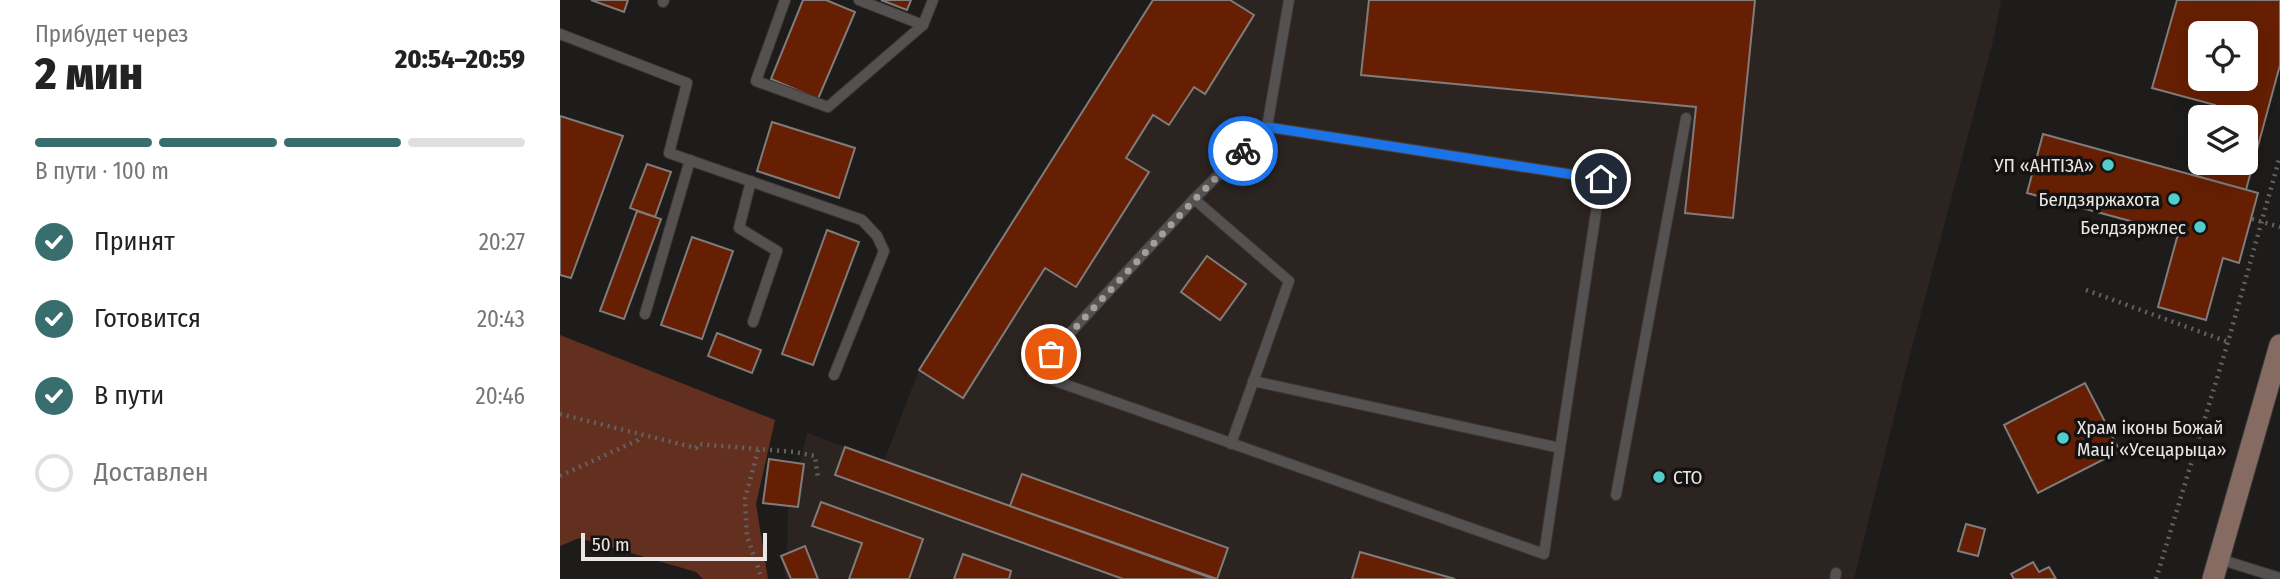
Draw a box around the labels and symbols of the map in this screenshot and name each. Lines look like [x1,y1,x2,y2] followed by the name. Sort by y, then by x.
[1208,116,1278,186] courier
[1571,149,1631,209] pin
[1993,154,2094,177] place label: УП «АНТIЗА»
[2100,157,2116,173] marker: УП «АНТIЗА»
[2038,188,2160,211] place label: Белдзяржахота
[2166,191,2182,207] marker: Белдзяржахота
[2080,216,2186,239] place label: Белдзяржлес
[2192,219,2208,235] marker: Белдзяржлес
[1021,324,1081,384] pin
[2077,416,2227,461] place label: Храм іконы Божай Маці «Усецарыца»
[2055,430,2071,446] marker: Храм іконы Божай Маці «Усецарыца»
[1673,466,1703,489] place label: СТО
[1651,469,1667,485] marker: СТО
[581,530,766,562] scale bar

